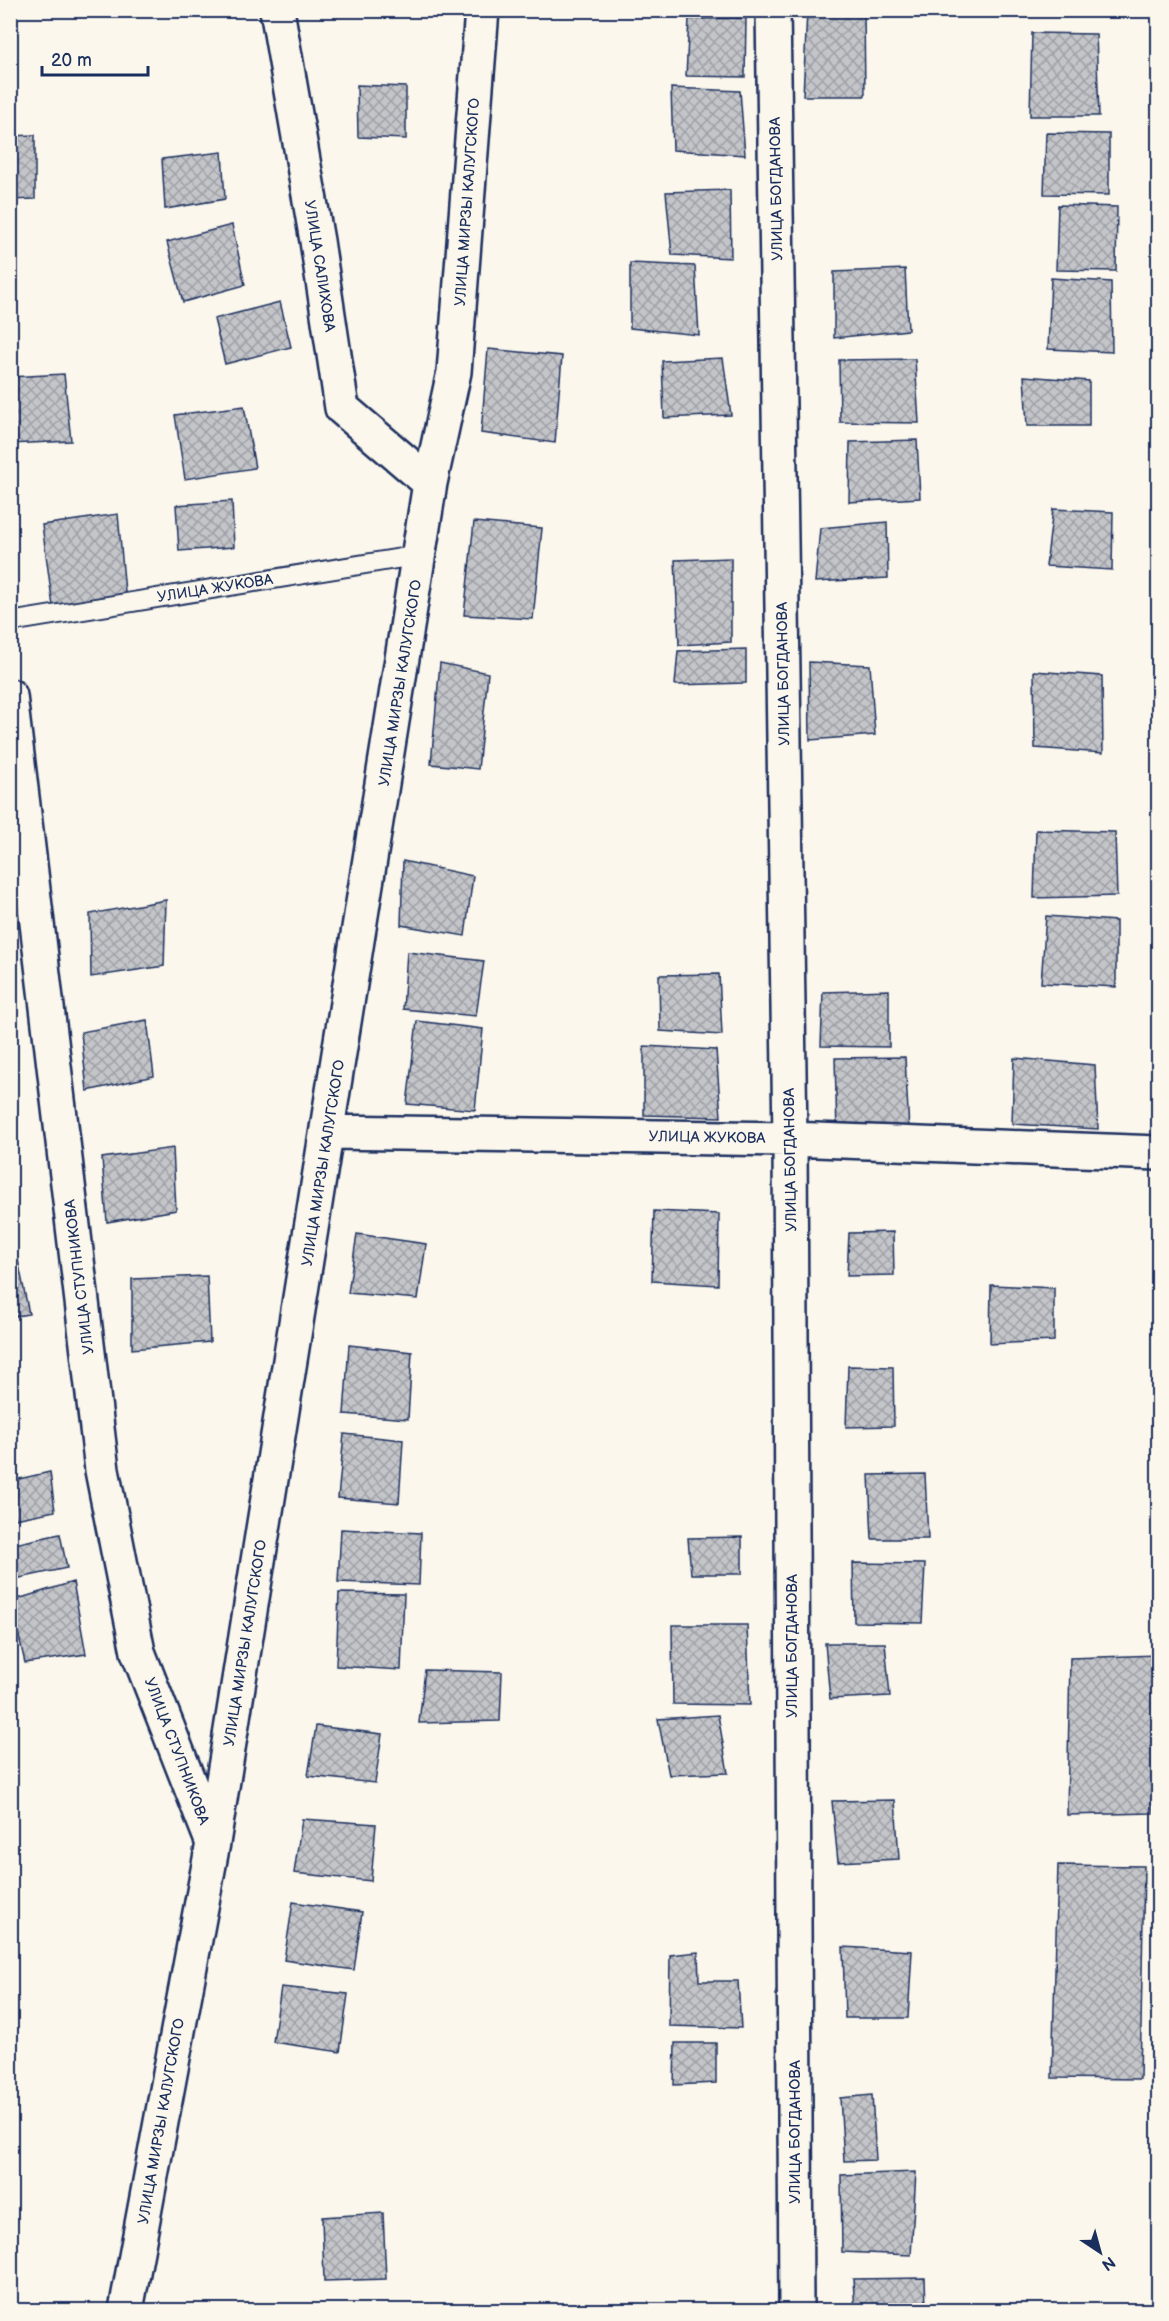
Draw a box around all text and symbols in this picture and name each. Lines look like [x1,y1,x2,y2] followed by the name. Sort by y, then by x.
[42,39,148,77] scale bar
[51,50,92,71] text: 20 m
[451,97,484,307] street label: УЛИЦА МИРЗЫ КАЛУГСКОГО
[766,116,787,261] street label: УЛИЦА БОГДАНОВА
[300,199,339,334] street label: УЛИЦА САЛИХОВА
[156,570,275,607] street label: УЛИЦА ЖУКОВА
[375,578,426,788] street label: УЛИЦА МИРЗЫ КАЛУГСКОГО
[773,601,794,746] street label: УЛИЦА БОГДАНОВА
[298,1058,349,1268] street label: УЛИЦА МИРЗЫ КАЛУГСКОГО
[780,1087,801,1232] street label: УЛИЦА БОГДАНОВА
[648,1127,766,1148] street label: УЛИЦА ЖУКОВА
[60,1197,98,1356] street label: УЛИЦА СТУПНИКОВА
[220,1538,271,1748] street label: УЛИЦА МИРЗЫ КАЛУГСКОГО
[783,1573,802,1718] street label: УЛИЦА БОГДАНОВА
[140,1675,214,1828] street label: УЛИЦА СТУПНИКОВА
[134,2016,189,2226] street label: УЛИЦА МИРЗЫ КАЛУГСКОГО
[786,2059,805,2204] street label: УЛИЦА БОГДАНОВА
[1070,2222,1130,2282] north arrow
[1097,2252,1118,2274] text: N

